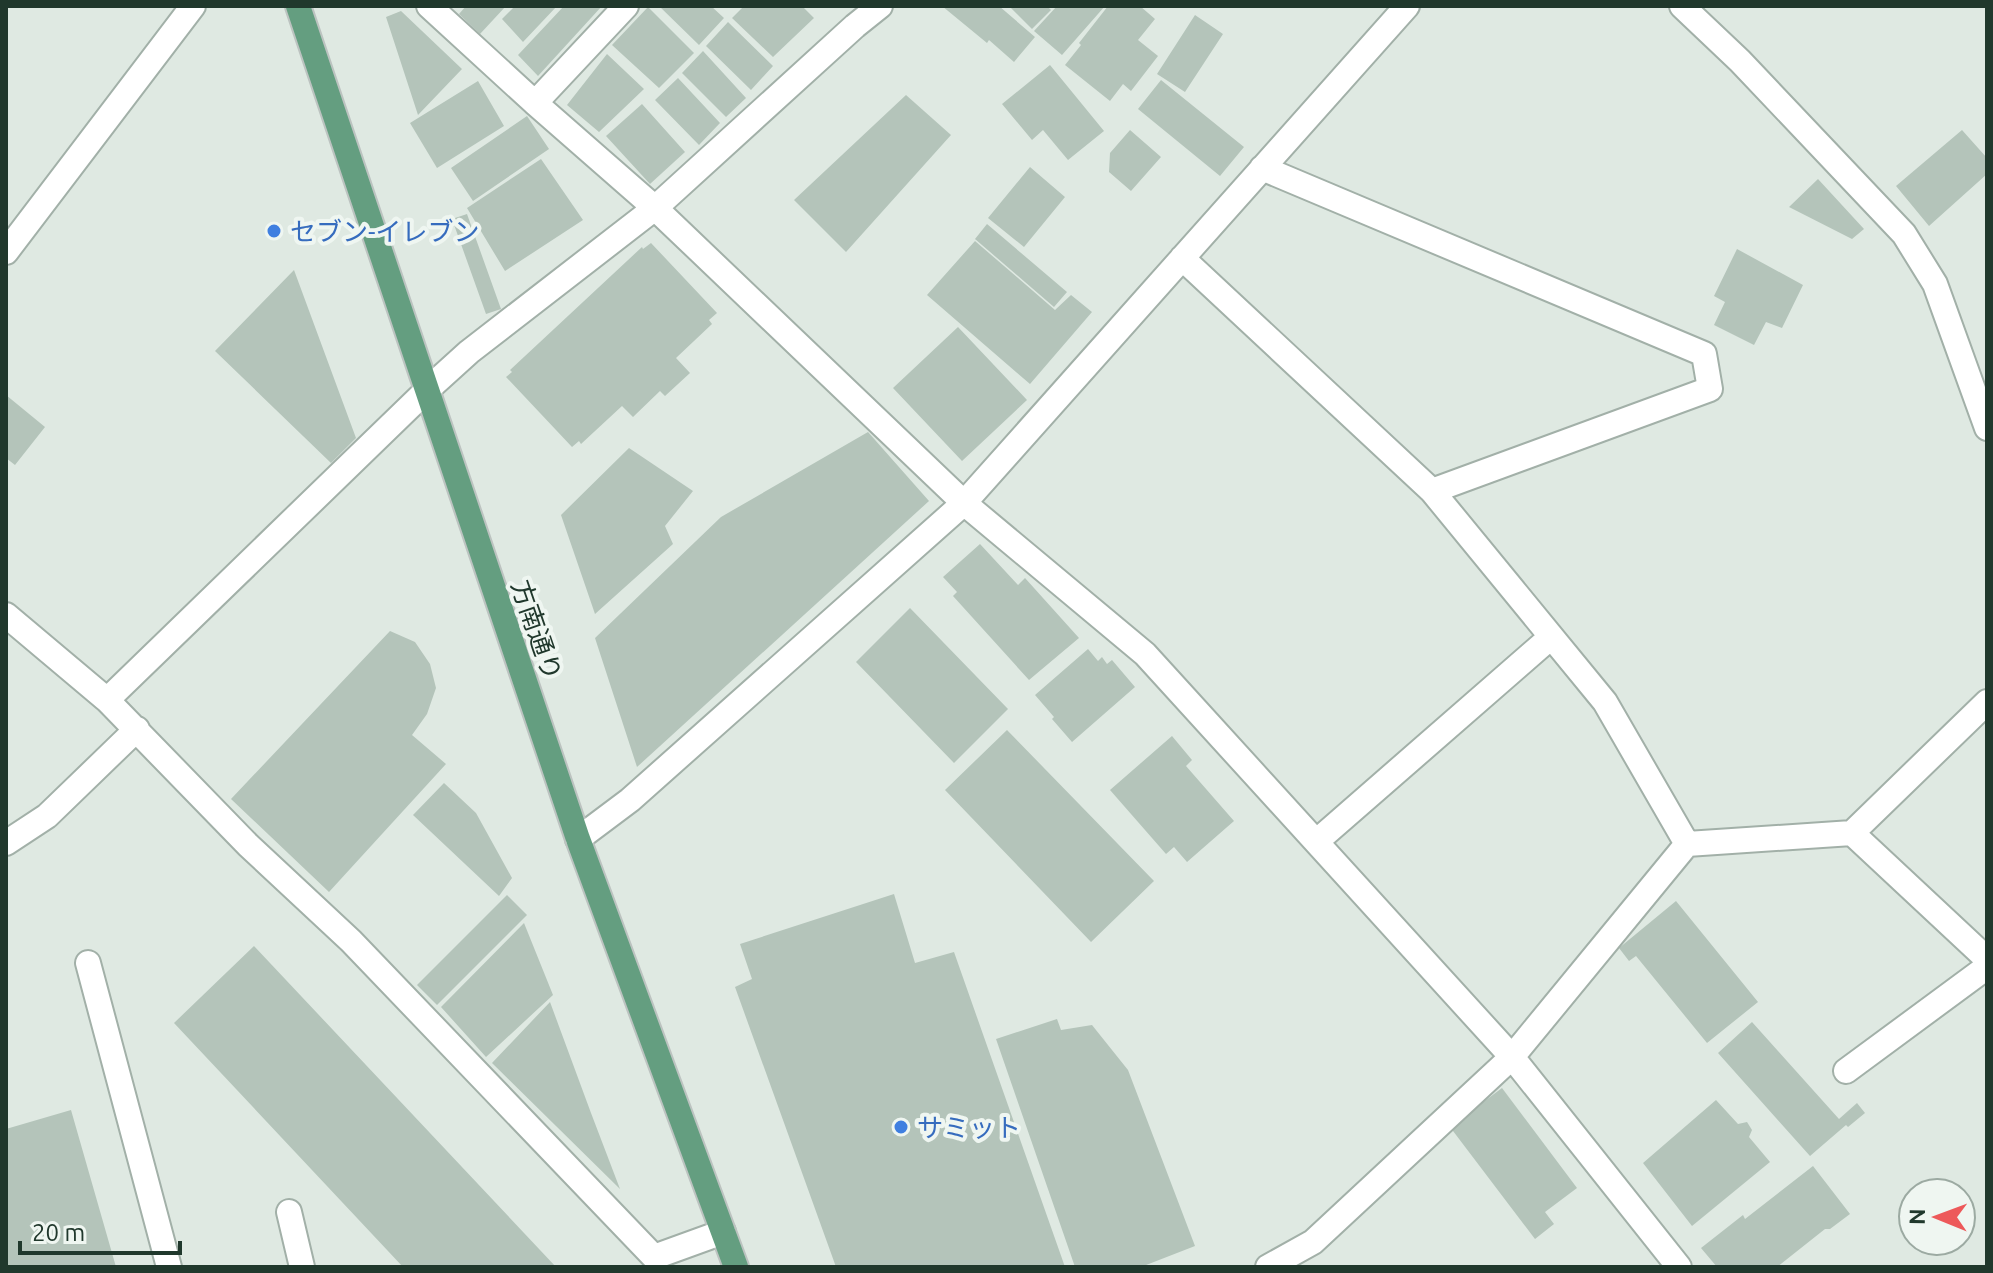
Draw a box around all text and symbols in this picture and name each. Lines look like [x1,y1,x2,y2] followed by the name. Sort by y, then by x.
[290,217,480,246] place label: セブン-イレブン
[265,222,283,240] marker: セブン-イレブン
[506,576,568,684] street label: 方南通り
[917,1113,1021,1142] place label: サミット
[892,1118,910,1136] marker: サミット
[1897,1177,1977,1257] north arrow
[20,1205,180,1255] scale bar
[1904,1208,1929,1225] text: N
[32,1219,85,1246] text: 20 m

